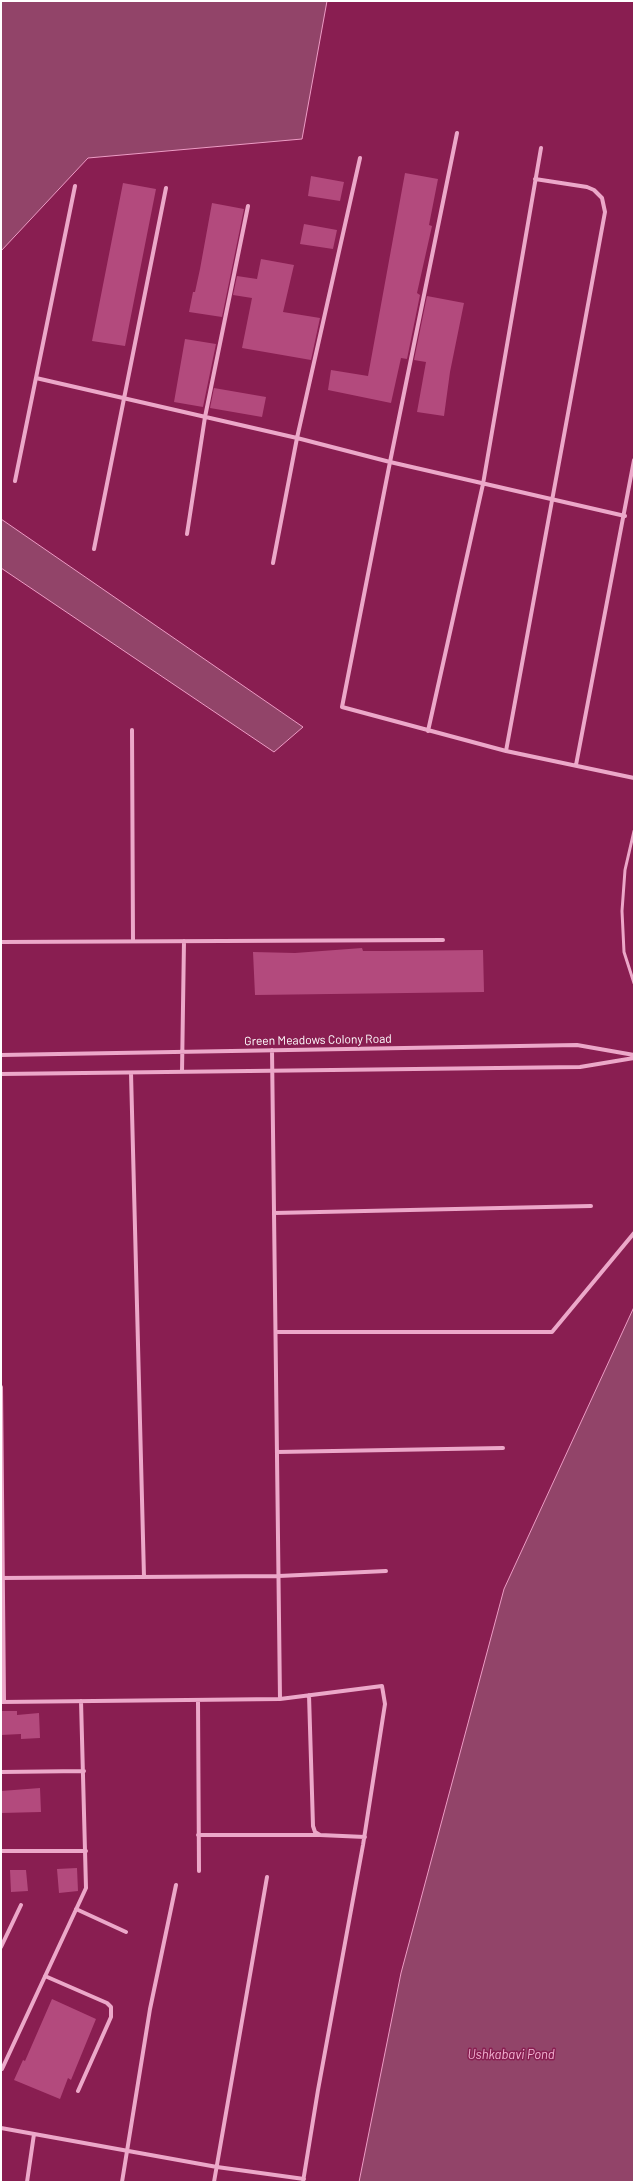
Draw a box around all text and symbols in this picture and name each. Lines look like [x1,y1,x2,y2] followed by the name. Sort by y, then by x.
[244,1032,392,1048] street label: Green Meadows Colony Road
[467,2047,555,2063] water label: Ushkabavi Pond

